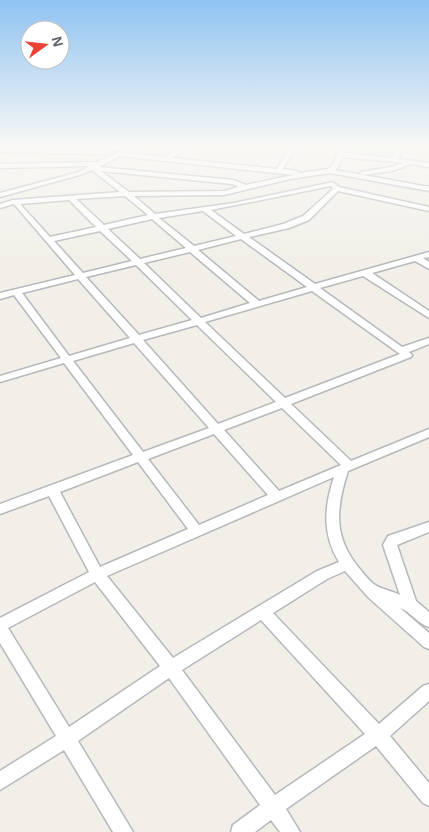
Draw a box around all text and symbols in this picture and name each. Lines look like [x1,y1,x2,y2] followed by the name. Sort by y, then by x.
[20,20,70,70] north arrow
[49,35,67,49] text: N

